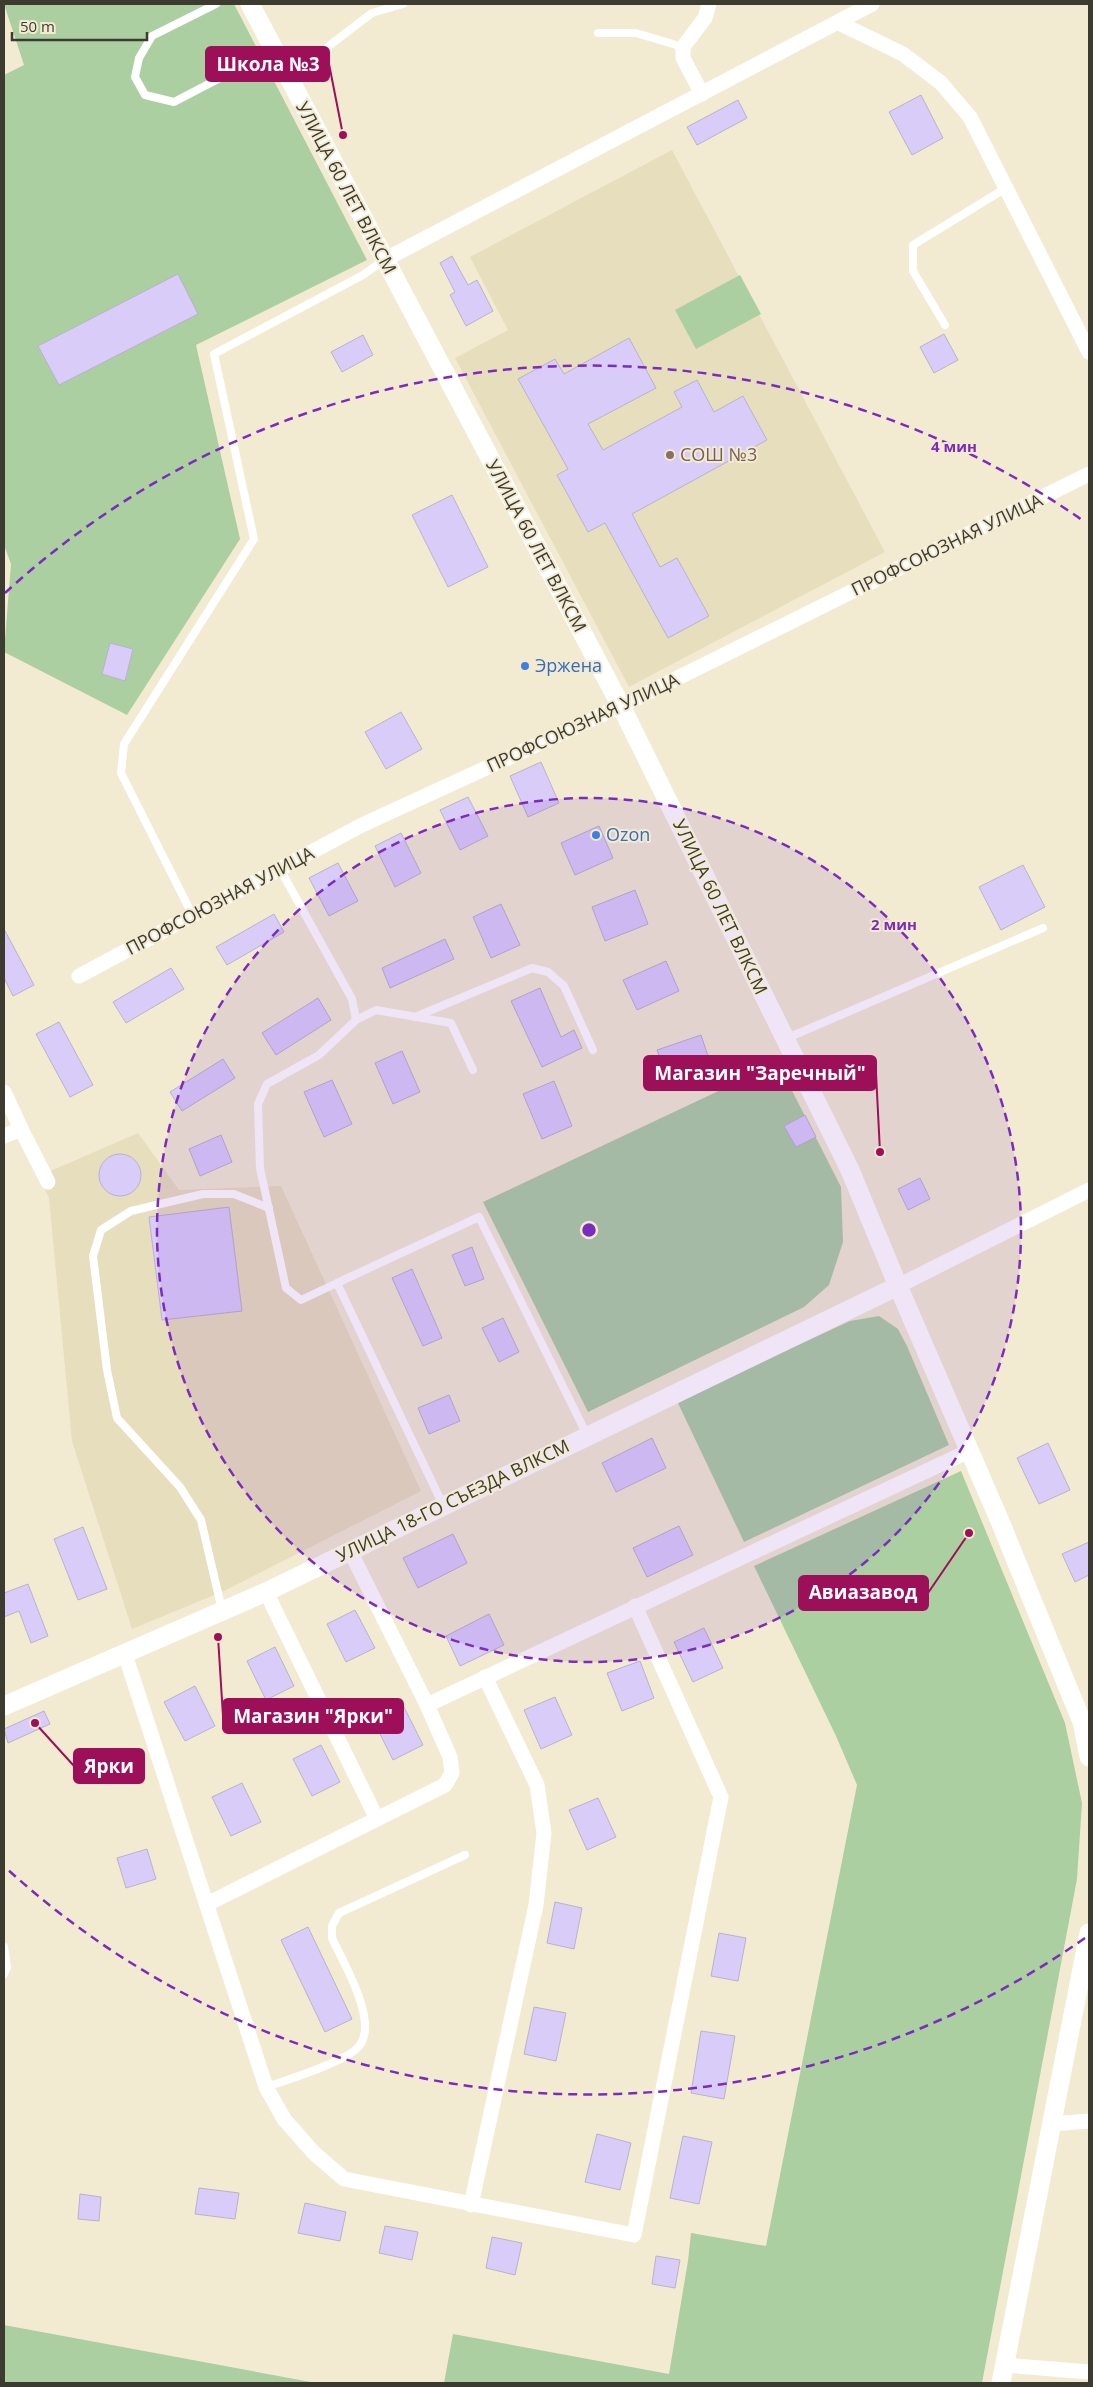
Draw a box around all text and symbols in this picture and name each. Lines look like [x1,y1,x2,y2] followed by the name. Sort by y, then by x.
[12,10,148,42] scale bar
[20,16,55,36] text: 50 m
[206,47,329,81] callout: Школа №3
[216,51,320,77] text: Школа №3
[291,97,403,278] street label: УЛИЦА 60 ЛЕТ ВЛКСМ
[931,436,977,456] text: 4 мин
[680,442,757,466] place label: СОШ №3
[664,449,676,461] marker: СОШ №3
[481,455,593,636] street label: УЛИЦА 60 ЛЕТ ВЛКСМ
[847,487,1047,601] street label: ПРОФСОЮЗНАЯ УЛИЦА
[535,653,602,677] place label: Эржена
[519,660,531,672] marker: Эржена
[482,667,683,777] street label: ПРОФСОЮЗНАЯ УЛИЦА
[668,815,774,998] street label: УЛИЦА 60 ЛЕТ ВЛКСМ
[606,822,650,846] place label: Ozon
[590,829,602,841] marker: Ozon
[121,840,318,960] street label: ПРОФСОЮЗНАЯ УЛИЦА
[871,914,917,934] text: 2 мин
[644,1056,876,1090] callout: Магазин "Заречный"
[654,1060,866,1086] text: Магазин "Заречный"
[580,1221,598,1239] centre of rings
[332,1433,573,1567] street label: УЛИЦА 18-ГО СЪЕЗДА ВЛКСМ
[799,1576,928,1610] callout: Авиазавод
[809,1579,918,1605] text: Авиазавод
[223,1699,403,1733] callout: Магазин "Ярки"
[233,1703,393,1729] text: Магазин "Ярки"
[74,1749,144,1783] callout: Ярки
[83,1753,134,1779] text: Ярки

